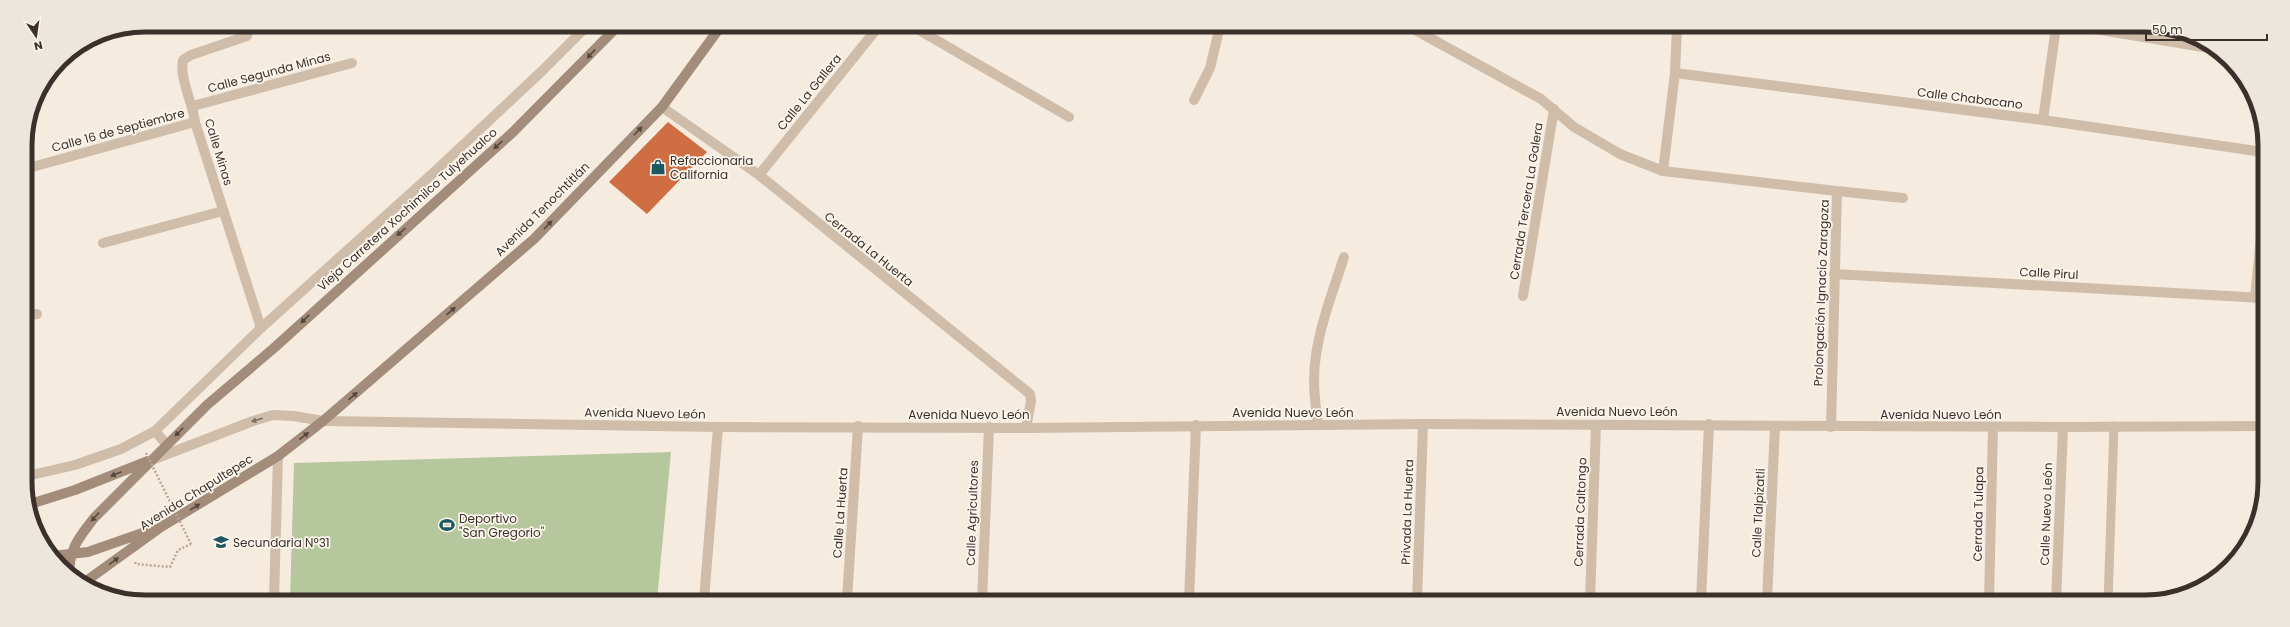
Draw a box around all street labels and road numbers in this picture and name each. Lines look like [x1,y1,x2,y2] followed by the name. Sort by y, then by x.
[206,47,332,97] street label: Calle Segunda Minas
[773,50,845,134] street label: Calle La Gallera
[1916,83,2024,113] street label: Calle Chabacano
[50,104,186,156] street label: Calle 16 de Septiembre
[201,116,237,188] street label: Calle Minas
[1505,121,1547,281] street label: Cerrada Tercera La Galera
[313,123,501,294] street label: Vieja Carretera Xochimilco Tulyehualco
[491,158,593,260] street label: Avenida Tenochtitlán
[1809,199,1833,387] street label: Prolongación Ignacio Zaragoza
[821,208,917,290] street label: Cerrada La Huerta
[2019,263,2079,283] street label: Calle Pirul
[584,403,706,423] street label: Avenida Nuevo León
[1556,403,1678,420] street label: Avenida Nuevo León
[1232,404,1354,421] street label: Avenida Nuevo León
[908,406,1030,423] street label: Avenida Nuevo León
[1880,406,2002,423] street label: Avenida Nuevo León
[136,450,256,534] street label: Avenida Chapultepec
[1570,457,1590,567] street label: Cerrada Caltongo
[1397,459,1417,565] street label: Privada La Huerta
[962,460,982,566] street label: Calle Agricultores
[2036,462,2056,566] street label: Calle Nuevo León
[828,467,852,559] street label: Calle La Huerta
[1969,467,1987,561] street label: Cerrada Tulapa
[1747,468,1769,558] street label: Calle Tlalpizatli

